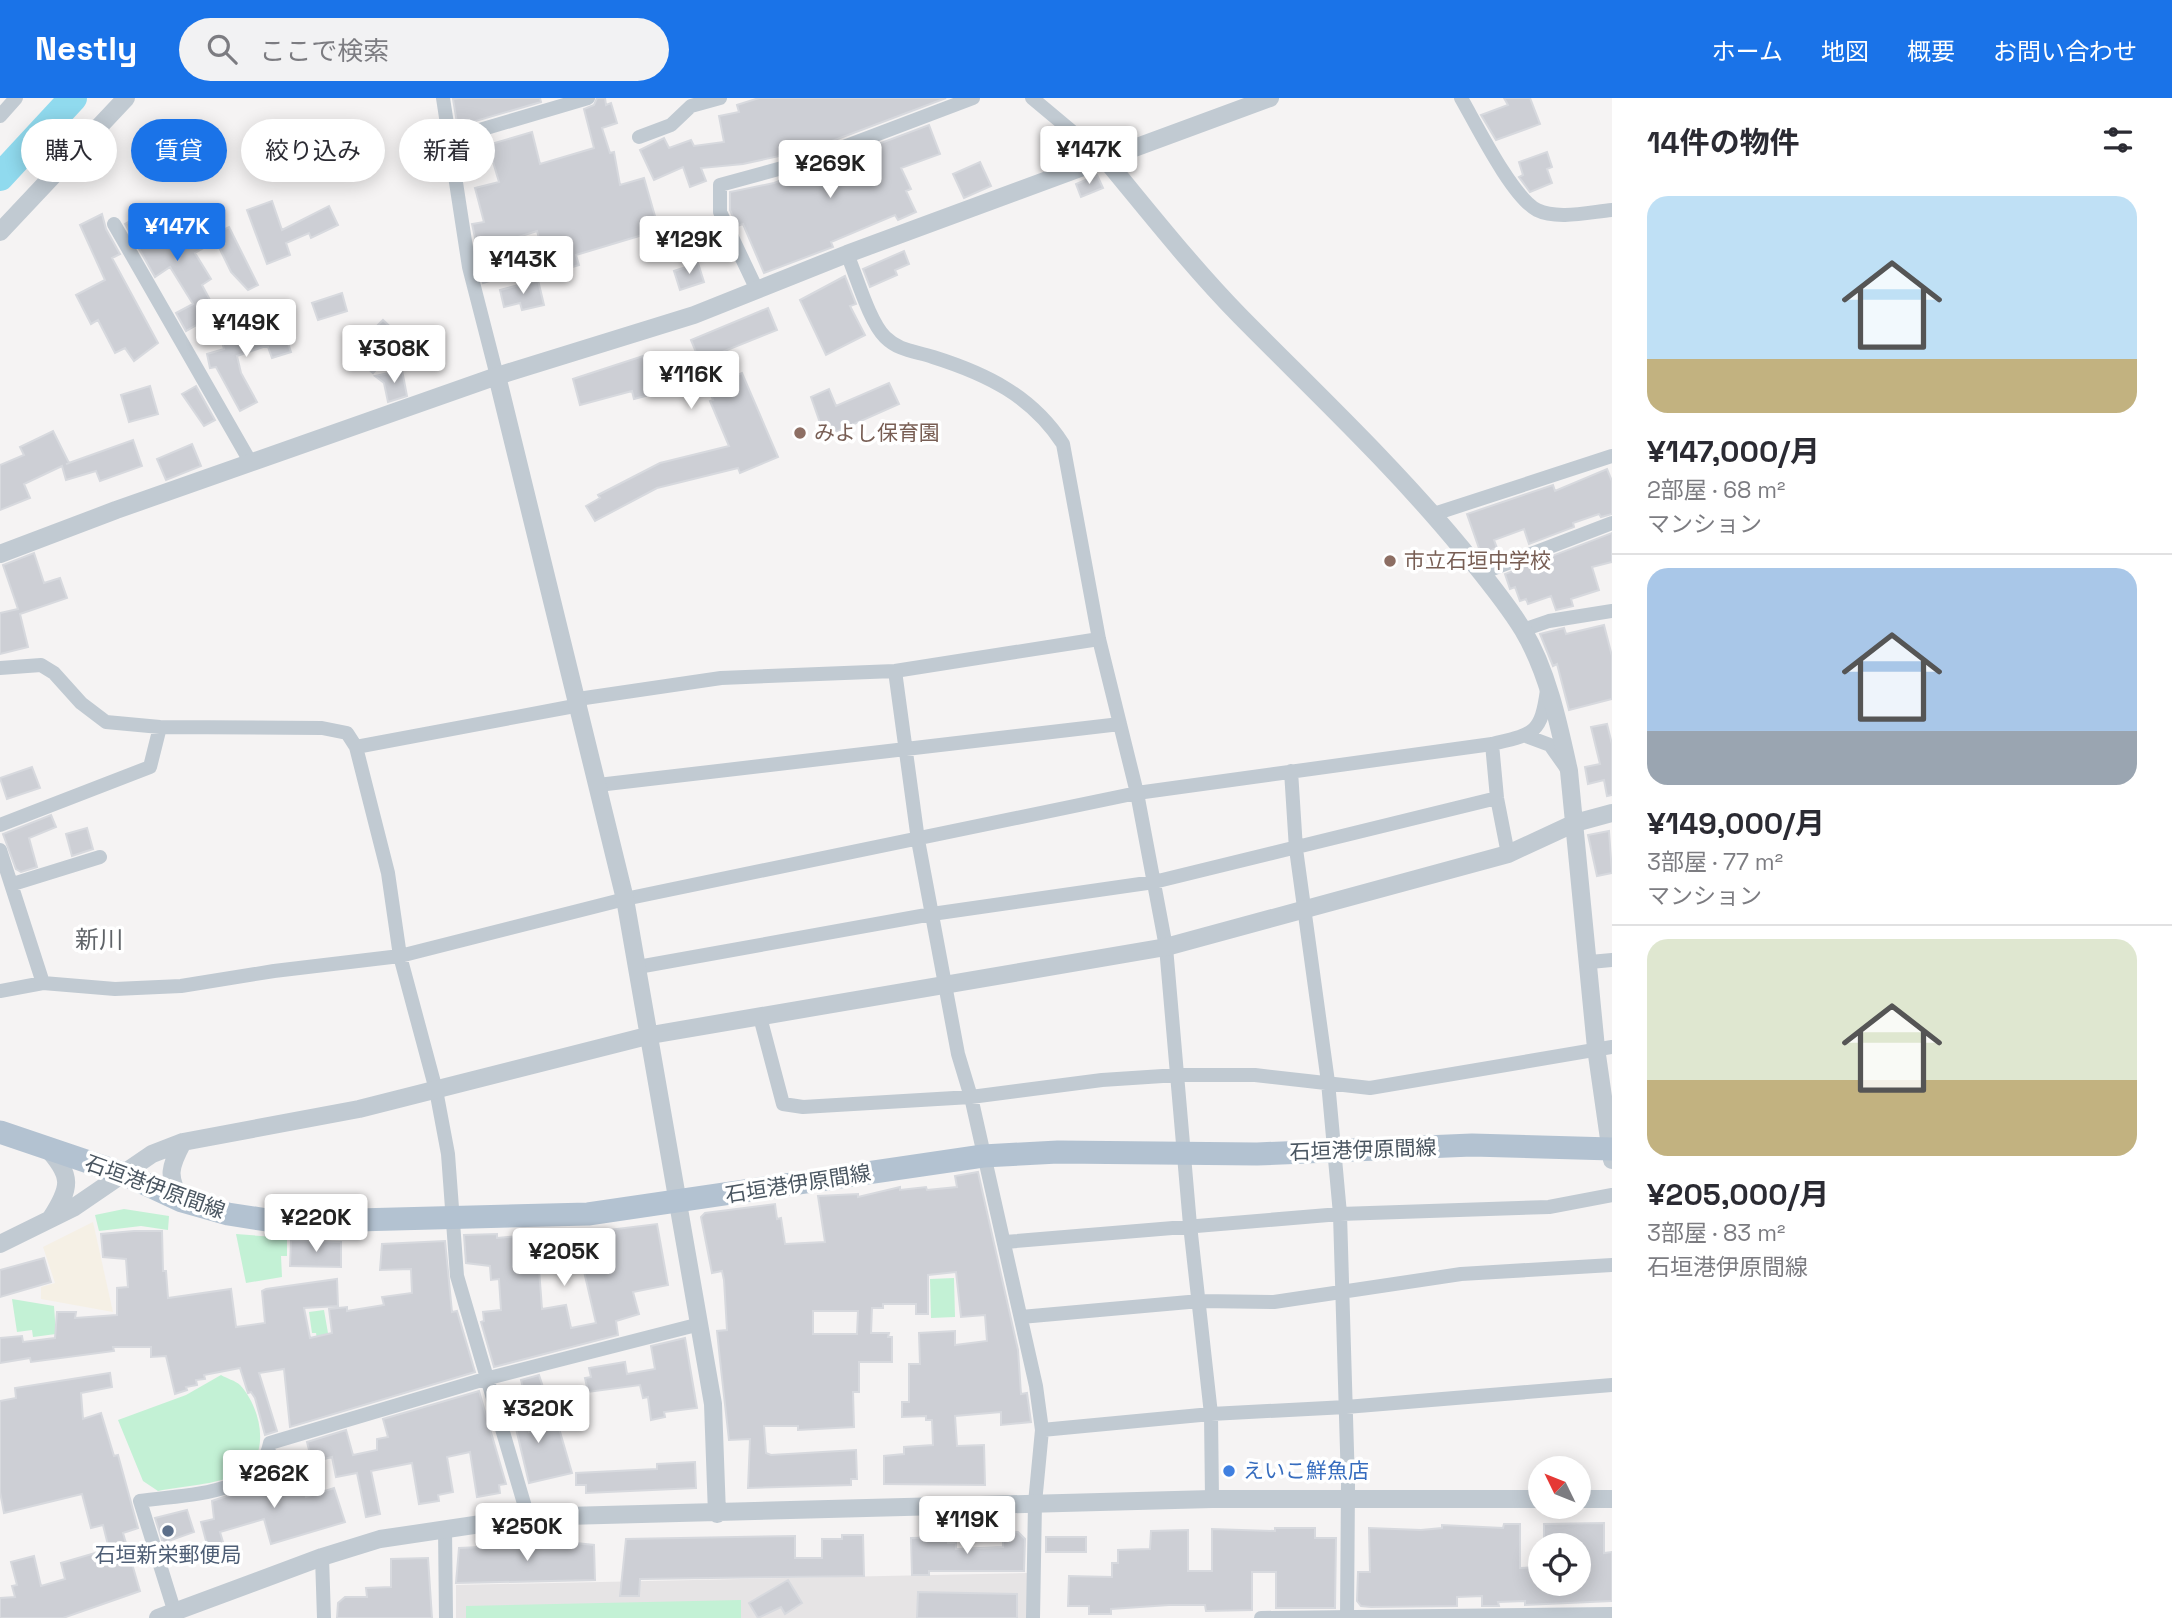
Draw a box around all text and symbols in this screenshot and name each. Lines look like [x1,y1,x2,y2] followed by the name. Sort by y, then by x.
[179,18,669,81] search box
[35,28,137,70] text: Nestly
[203,30,241,68] icon: search
[259,34,389,68] text: ここで検索
[1712,36,1783,67] text: ホーム
[1821,36,1869,67] text: 地図
[1907,36,1955,67] text: 概要
[1993,36,2137,67] text: お問い合わせ
[21,119,117,182] chip: 購入
[131,119,227,182] chip: 賃貸
[241,119,385,182] chip: 絞り込み
[399,119,495,182] chip: 新着
[2099,121,2137,159] icon: filters
[1647,123,1800,162] text: 14件の物件
[1040,126,1138,186] pin: ¥147K
[1056,134,1122,164] text: ¥147K
[781,140,879,200] pin: ¥269K
[795,148,865,178] text: ¥269K
[128,204,226,263] pin: ¥147K
[144,211,210,241] text: ¥147K
[640,216,738,276] pin: ¥129K
[656,224,722,254] text: ¥129K
[474,236,572,296] pin: ¥143K
[1829,242,1955,368] icon: home
[489,244,557,274] text: ¥143K
[197,300,295,359] pin: ¥149K
[212,307,280,337] text: ¥149K
[345,326,443,385] pin: ¥308K
[358,333,430,363] text: ¥308K
[642,352,740,411] pin: ¥116K
[659,359,723,389] text: ¥116K
[814,419,940,446] place label: みよし保育園
[792,425,808,441] marker: みよし保育園
[1647,432,1820,471] text: ¥147,000/月
[1647,475,1786,505] text: 2部屋 · 68 m²
[1647,509,1762,539] text: マンション
[1404,547,1551,574] place label: 市立石垣中学校
[1382,553,1398,569] marker: 市立石垣中学校
[1829,614,1955,740] icon: home
[1647,804,1825,843] text: ¥149,000/月
[1647,847,1783,877] text: 3部屋 · 77 m²
[1647,881,1762,911] text: マンション
[75,924,123,955] district label: 新川
[1829,985,1955,1111] icon: home
[1289,1133,1437,1166] street label: 石垣港伊原間線
[81,1149,229,1224] street label: 石垣港伊原間線
[723,1159,873,1208] street label: 石垣港伊原間線
[1647,1175,1829,1214] text: ¥205,000/月
[267,1194,365,1254] pin: ¥220K
[281,1202,351,1232] text: ¥220K
[1647,1218,1785,1248] text: 3部屋 · 83 m²
[515,1228,613,1288] pin: ¥205K
[528,1236,600,1266] text: ¥205K
[1647,1252,1808,1282] text: 石垣港伊原間線
[489,1386,587,1445] pin: ¥320K
[502,1393,574,1423] text: ¥320K
[225,1450,323,1510] pin: ¥262K
[1528,1456,1591,1519] north arrow
[1528,1456,1591,1596] map controls
[1243,1457,1369,1484] place label: えいこ鮮魚店
[239,1458,309,1488] text: ¥262K
[1221,1463,1237,1479] marker: えいこ鮮魚店
[918,1496,1016,1556] pin: ¥119K
[478,1504,576,1563] pin: ¥250K
[935,1504,999,1534] text: ¥119K
[491,1511,563,1541] text: ¥250K
[160,1523,176,1539] marker: 石垣新栄郵便局
[1528,1533,1591,1596] button: locate
[95,1541,242,1568] place label: 石垣新栄郵便局

